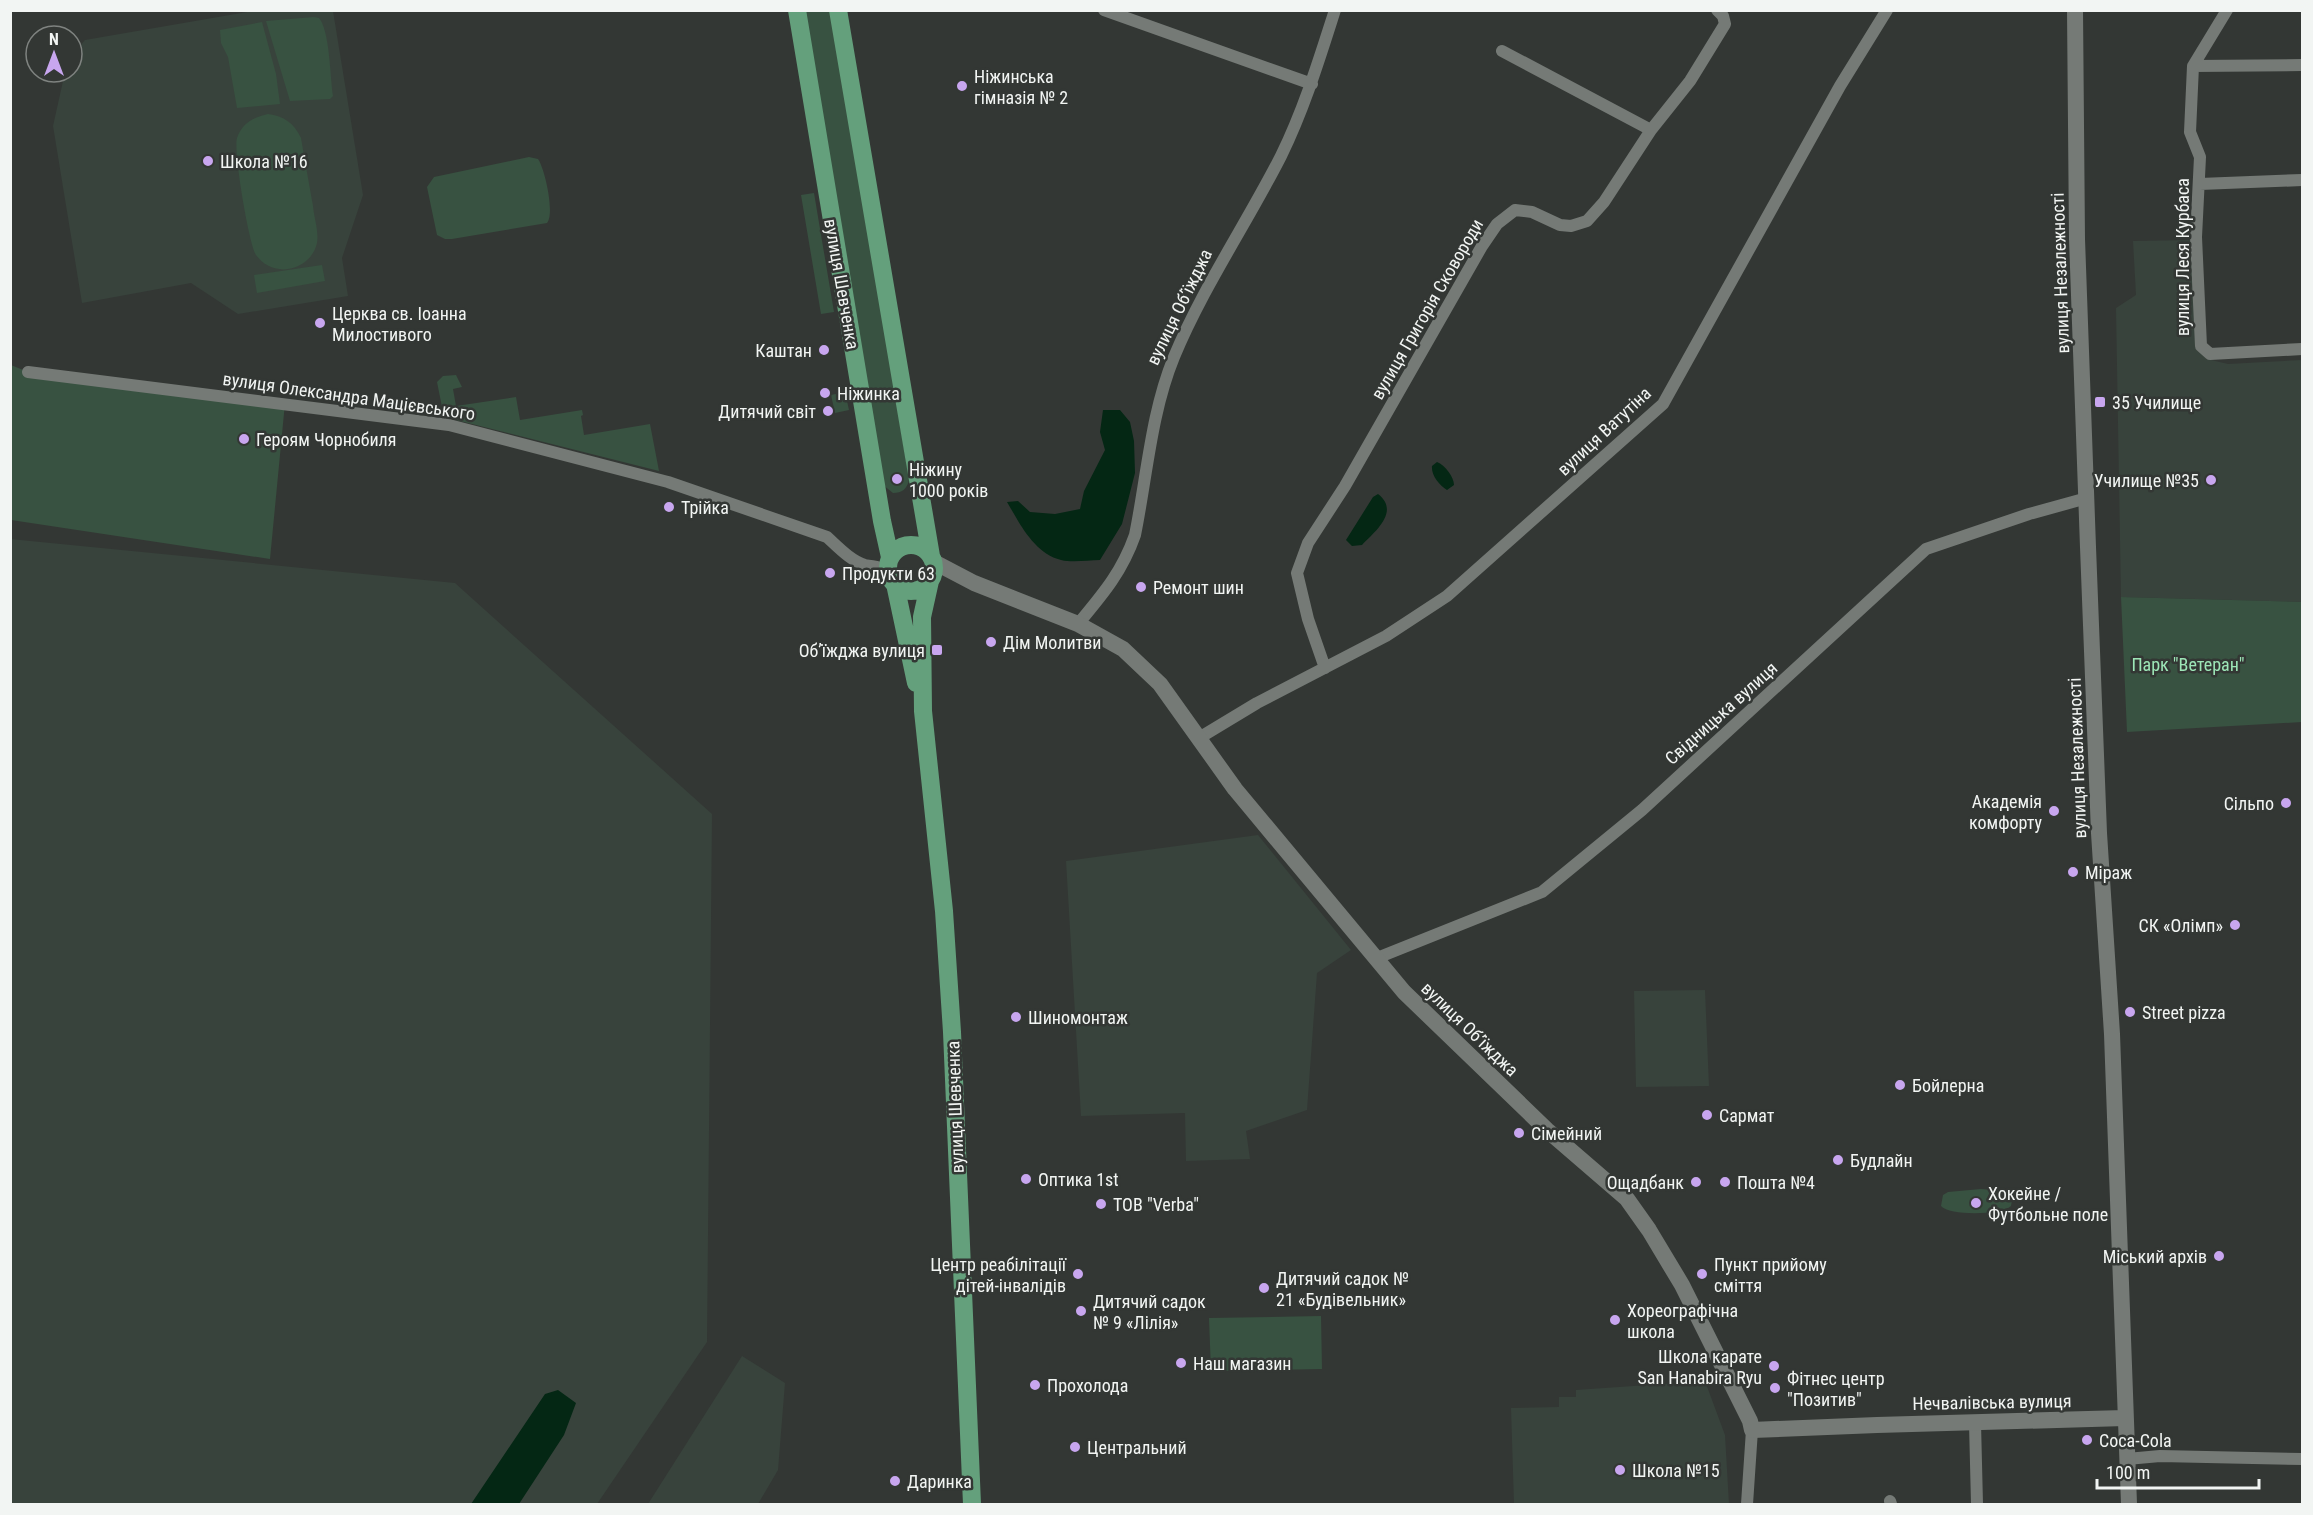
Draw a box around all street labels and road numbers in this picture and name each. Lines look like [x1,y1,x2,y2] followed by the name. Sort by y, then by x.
[2172,178,2193,336] street label: вулиця Леся Курбаса
[2047,192,2073,354] street label: вулиця Незалежності
[1367,215,1487,403] street label: вулиця Григорія Сковороди
[820,217,864,351] street label: вулиця Шевченка
[1142,246,1216,368] street label: вулиця Обʼїжджа
[222,368,476,424] street label: вулиця Олександра Мацієвського
[1553,382,1655,480] street label: вулиця Ватутіна
[1661,657,1781,769] street label: Свідницька вулиця
[2064,677,2090,839] street label: вулиця Незалежності
[1417,978,1523,1080] street label: вулиця Обʼїжджа
[942,1040,968,1174] street label: вулиця Шевченка
[1912,1390,2072,1414] street label: Нечвалівська вулиця

